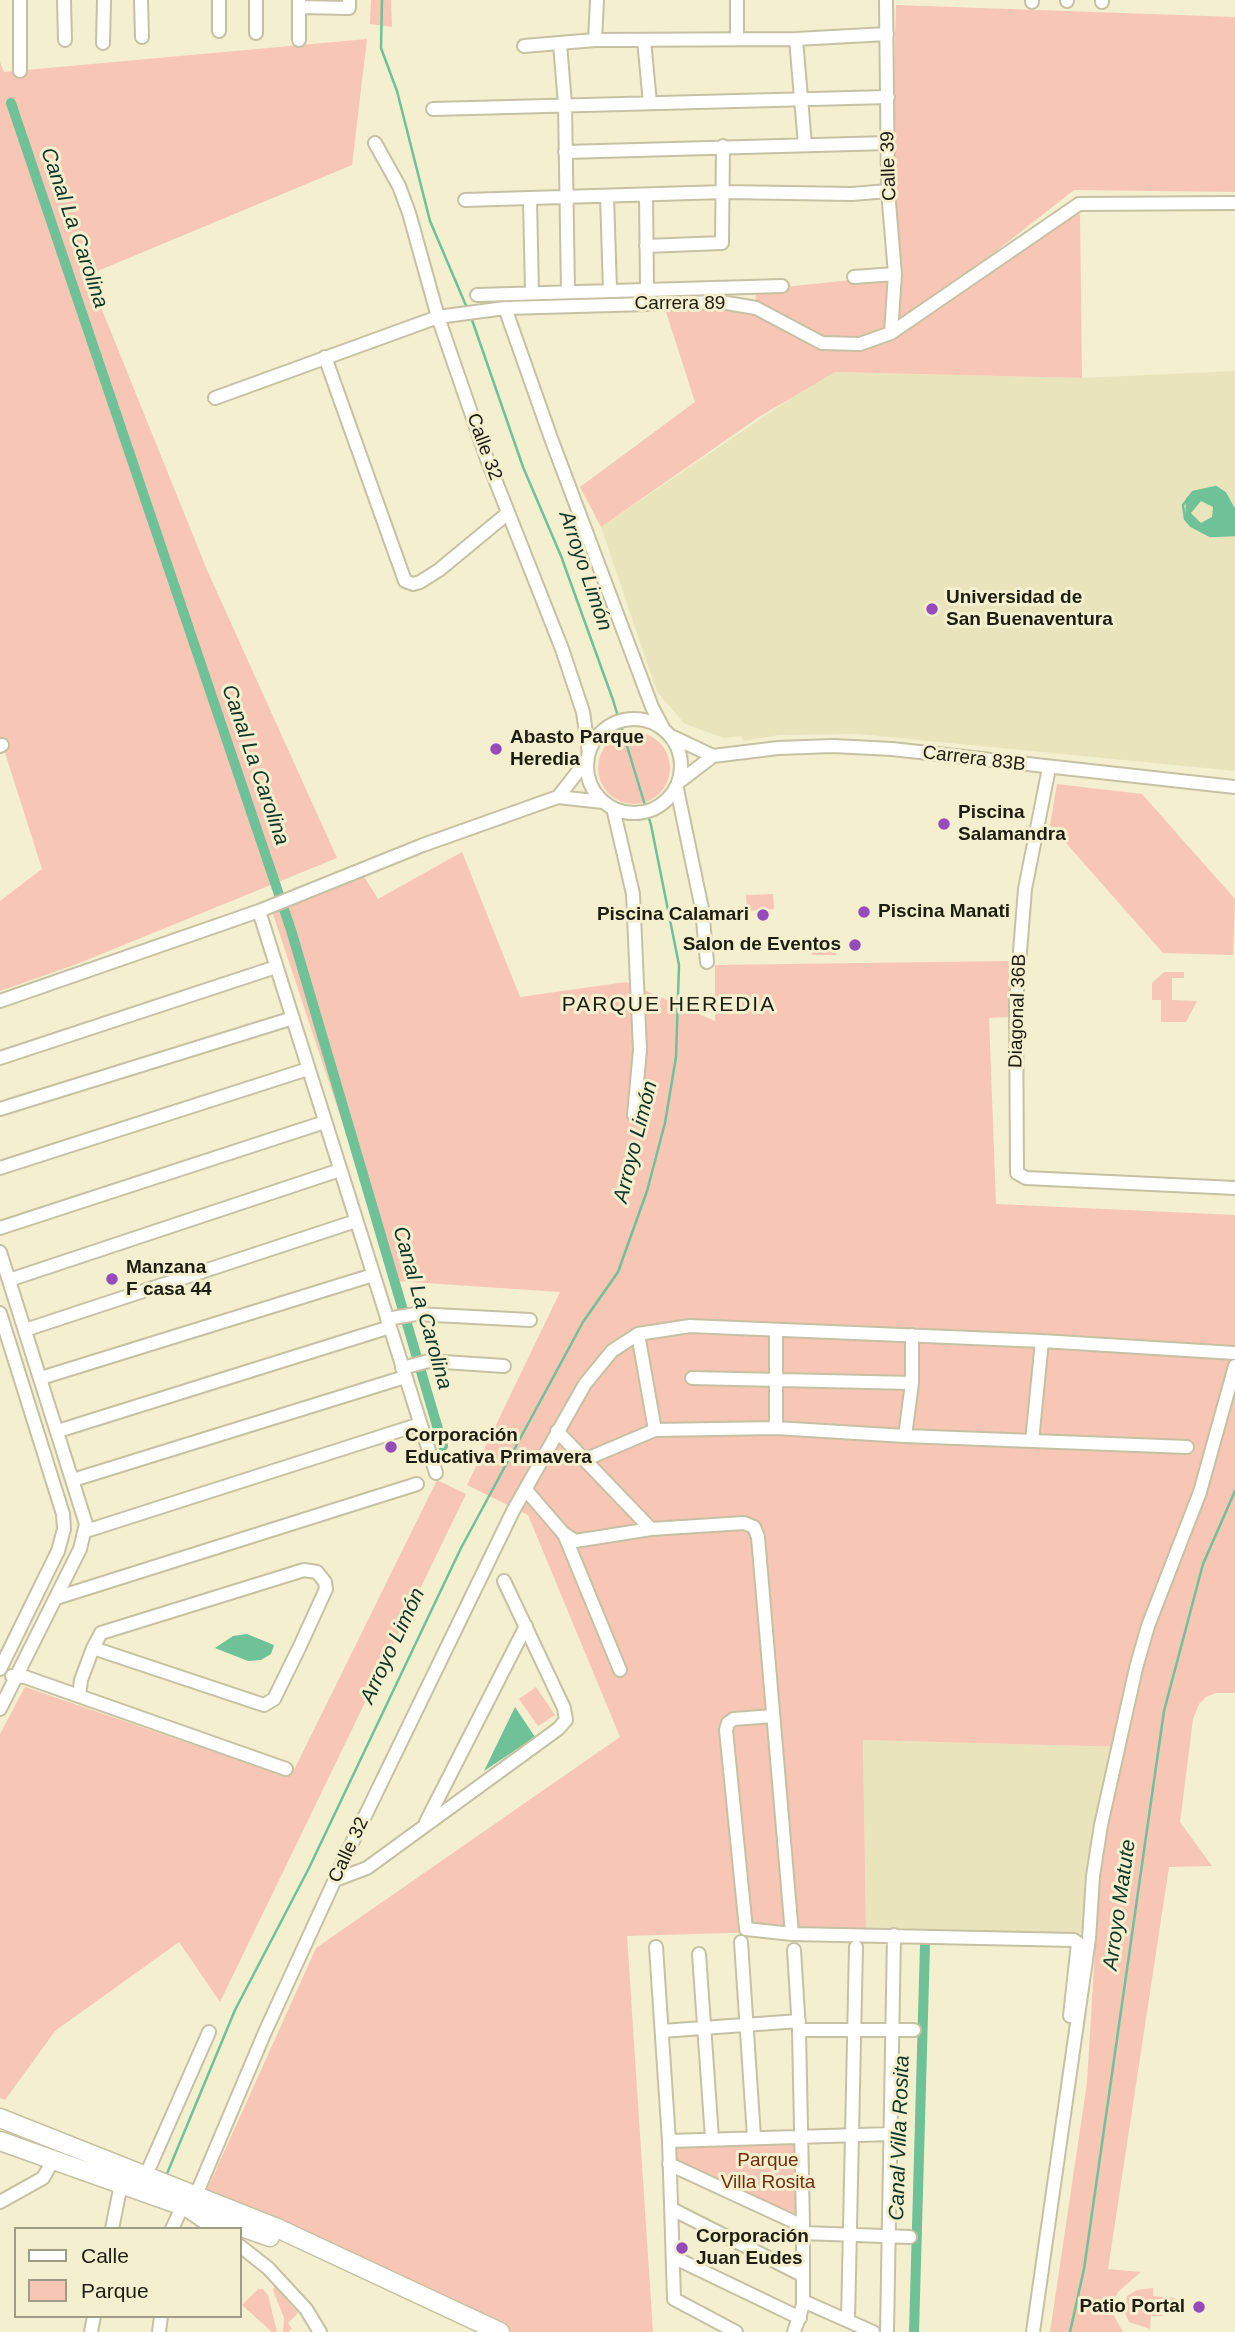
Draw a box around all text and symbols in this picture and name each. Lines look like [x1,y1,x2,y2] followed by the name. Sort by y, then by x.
[876,131,902,201] street label: Calle 39
[35,144,113,312] water label: Canal La Carolina
[635,293,725,315] street label: Carrera 89
[461,410,507,484] street label: Calle 32
[553,508,617,634] water label: Arroyo Limón
[946,587,1113,631] place label: Universidad de San Buenaventura
[924,601,940,617] marker: Universidad de San Buenaventura
[216,681,294,849] water label: Canal La Carolina
[510,727,644,771] place label: Abasto Parque Heredia
[488,741,504,757] marker: Abasto Parque Heredia
[921,741,1027,777] street label: Carrera 83B
[958,802,1066,846] place label: Piscina Salamandra
[936,816,952,832] marker: Piscina Salamandra
[878,901,1010,923] place label: Piscina Manati
[597,904,749,926] place label: Piscina Calamari
[856,904,872,920] marker: Piscina Manati
[755,907,771,923] marker: Piscina Calamari
[683,934,841,956] place label: Salon de Eventos
[847,937,863,953] marker: Salon de Eventos
[1005,954,1031,1068] street label: Diagonal 36B
[564,992,774,1018] district label: PARQUE HEREDIA
[609,1078,663,1206] water label: Arroyo Limón
[387,1224,457,1392] water label: Canal La Carolina
[126,1257,212,1301] place label: Manzana F casa 44
[104,1271,120,1287] marker: Manzana F casa 44
[405,1425,592,1469] place label: Corporación Educativa Primavera
[383,1439,399,1455] marker: Corporación Educativa Primavera
[355,1584,431,1708] water label: Arroyo Limón
[324,1814,374,1886] street label: Calle 32
[1098,1838,1142,1972] water label: Arroyo Matute
[885,2055,915,2221] water label: Canal Villa Rosita
[721,2150,815,2194] park label: Parque Villa Rosita
[696,2226,809,2270] place label: Corporación Juan Eudes
[14,2227,242,2318] legend
[674,2240,690,2256] marker: Corporación Juan Eudes
[81,2244,129,2267] text: Calle
[81,2279,149,2302] text: Parque
[1079,2296,1185,2318] place label: Patio Portal
[1191,2299,1207,2315] marker: Patio Portal

